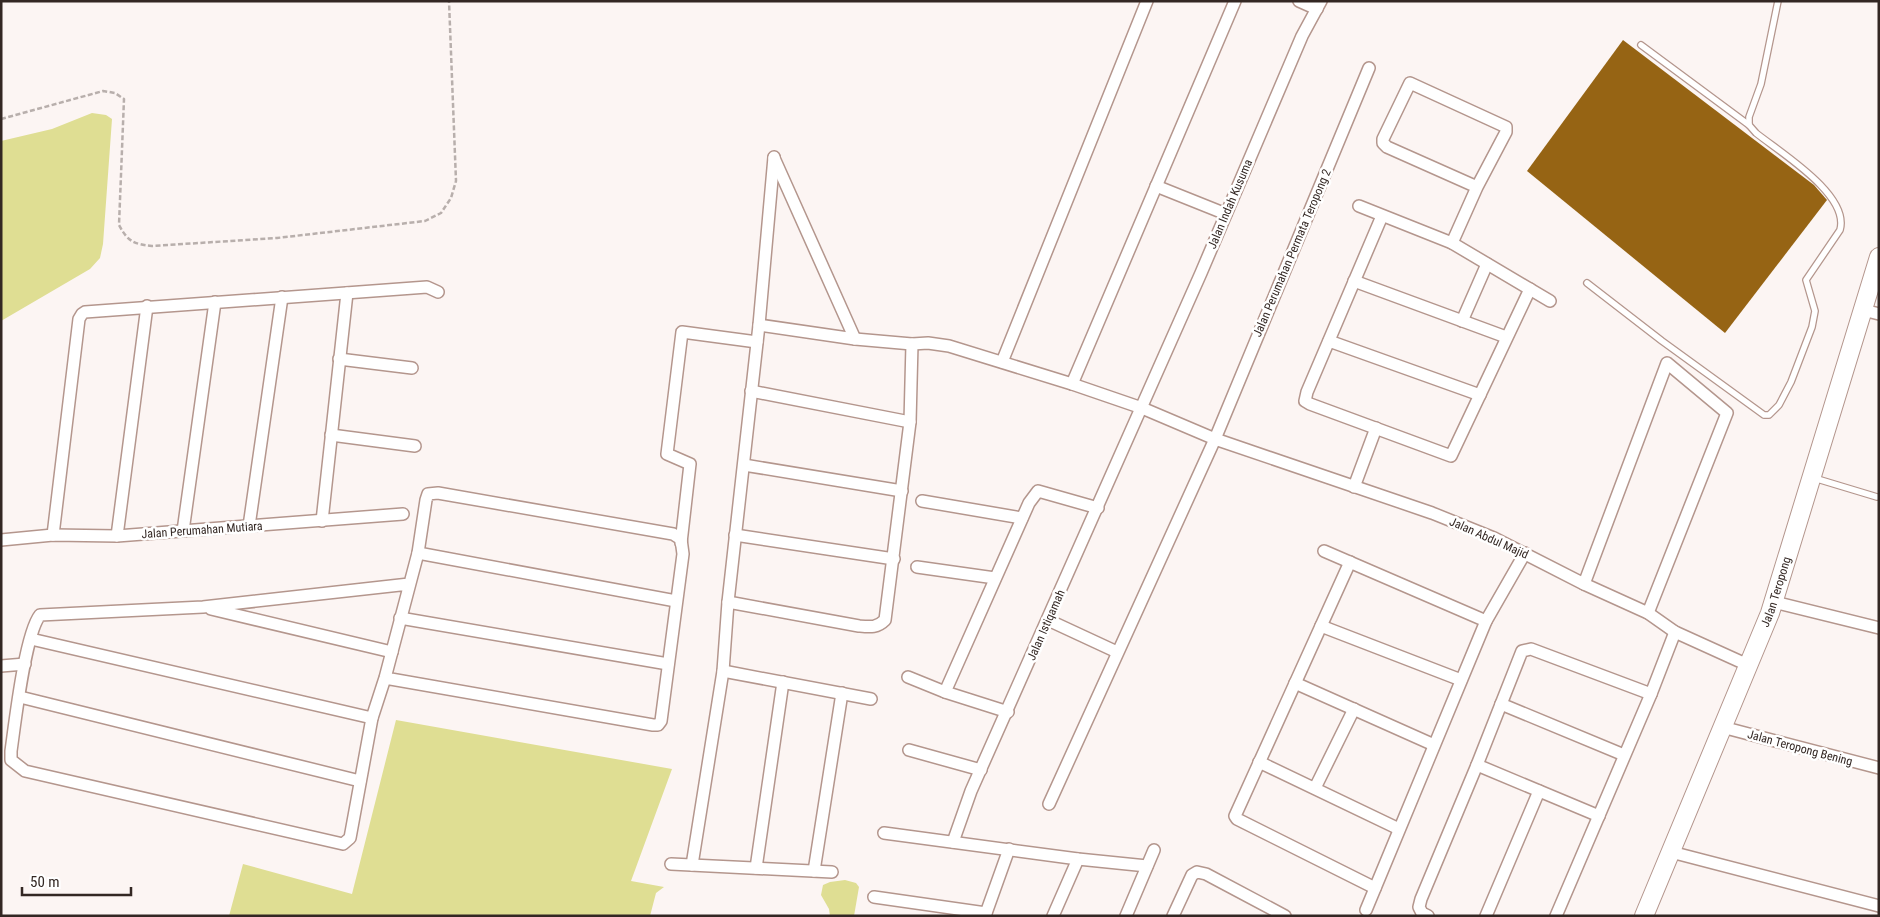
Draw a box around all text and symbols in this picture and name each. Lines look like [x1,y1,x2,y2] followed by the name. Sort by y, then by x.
[1205,157,1255,251] street label: Jalan Indah Kusuma
[1250,167,1334,339] street label: Jalan Perumahan Permata Teropong 2
[1447,514,1531,562] street label: Jalan Abdul Majid
[141,519,263,541] street label: Jalan Perumahan Mutiara
[1758,555,1794,629] street label: Jalan Teropong
[1024,587,1068,662] street label: Jalan Istiqamah
[1746,727,1854,769] street label: Jalan Teropong Bening
[22,864,131,896] scale bar
[30,873,60,891] text: 50 m

